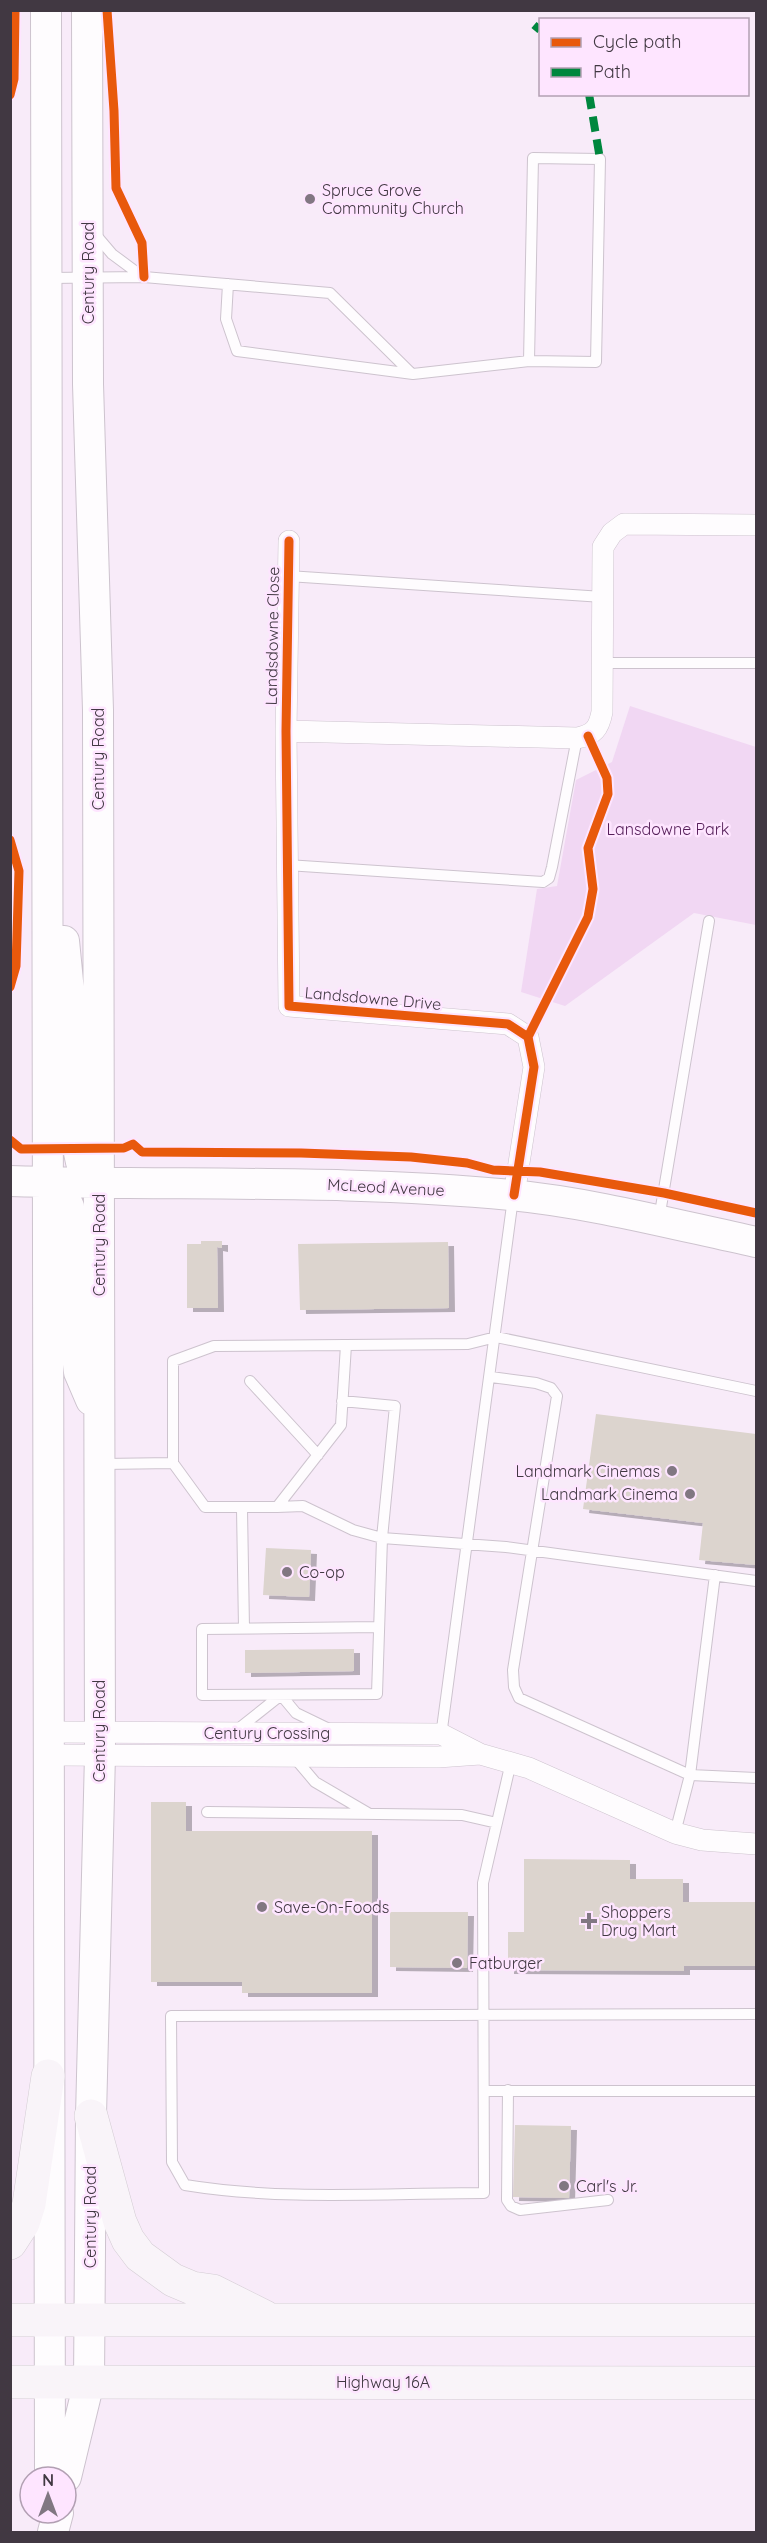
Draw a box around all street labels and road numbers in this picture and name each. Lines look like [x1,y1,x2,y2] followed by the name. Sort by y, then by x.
[78,222,98,324] street label: Century Road
[261,566,283,706] street label: Landsdowne Close
[88,708,108,810] street label: Century Road
[304,982,442,1014] street label: Landsdowne Drive
[327,1174,445,1200] street label: McLeod Avenue
[89,1194,109,1296] street label: Century Road
[89,1680,109,1782] street label: Century Road
[204,1723,330,1743] street label: Century Crossing
[80,2166,100,2268] street label: Century Road
[336,2372,430,2392] street label: Highway 16A

